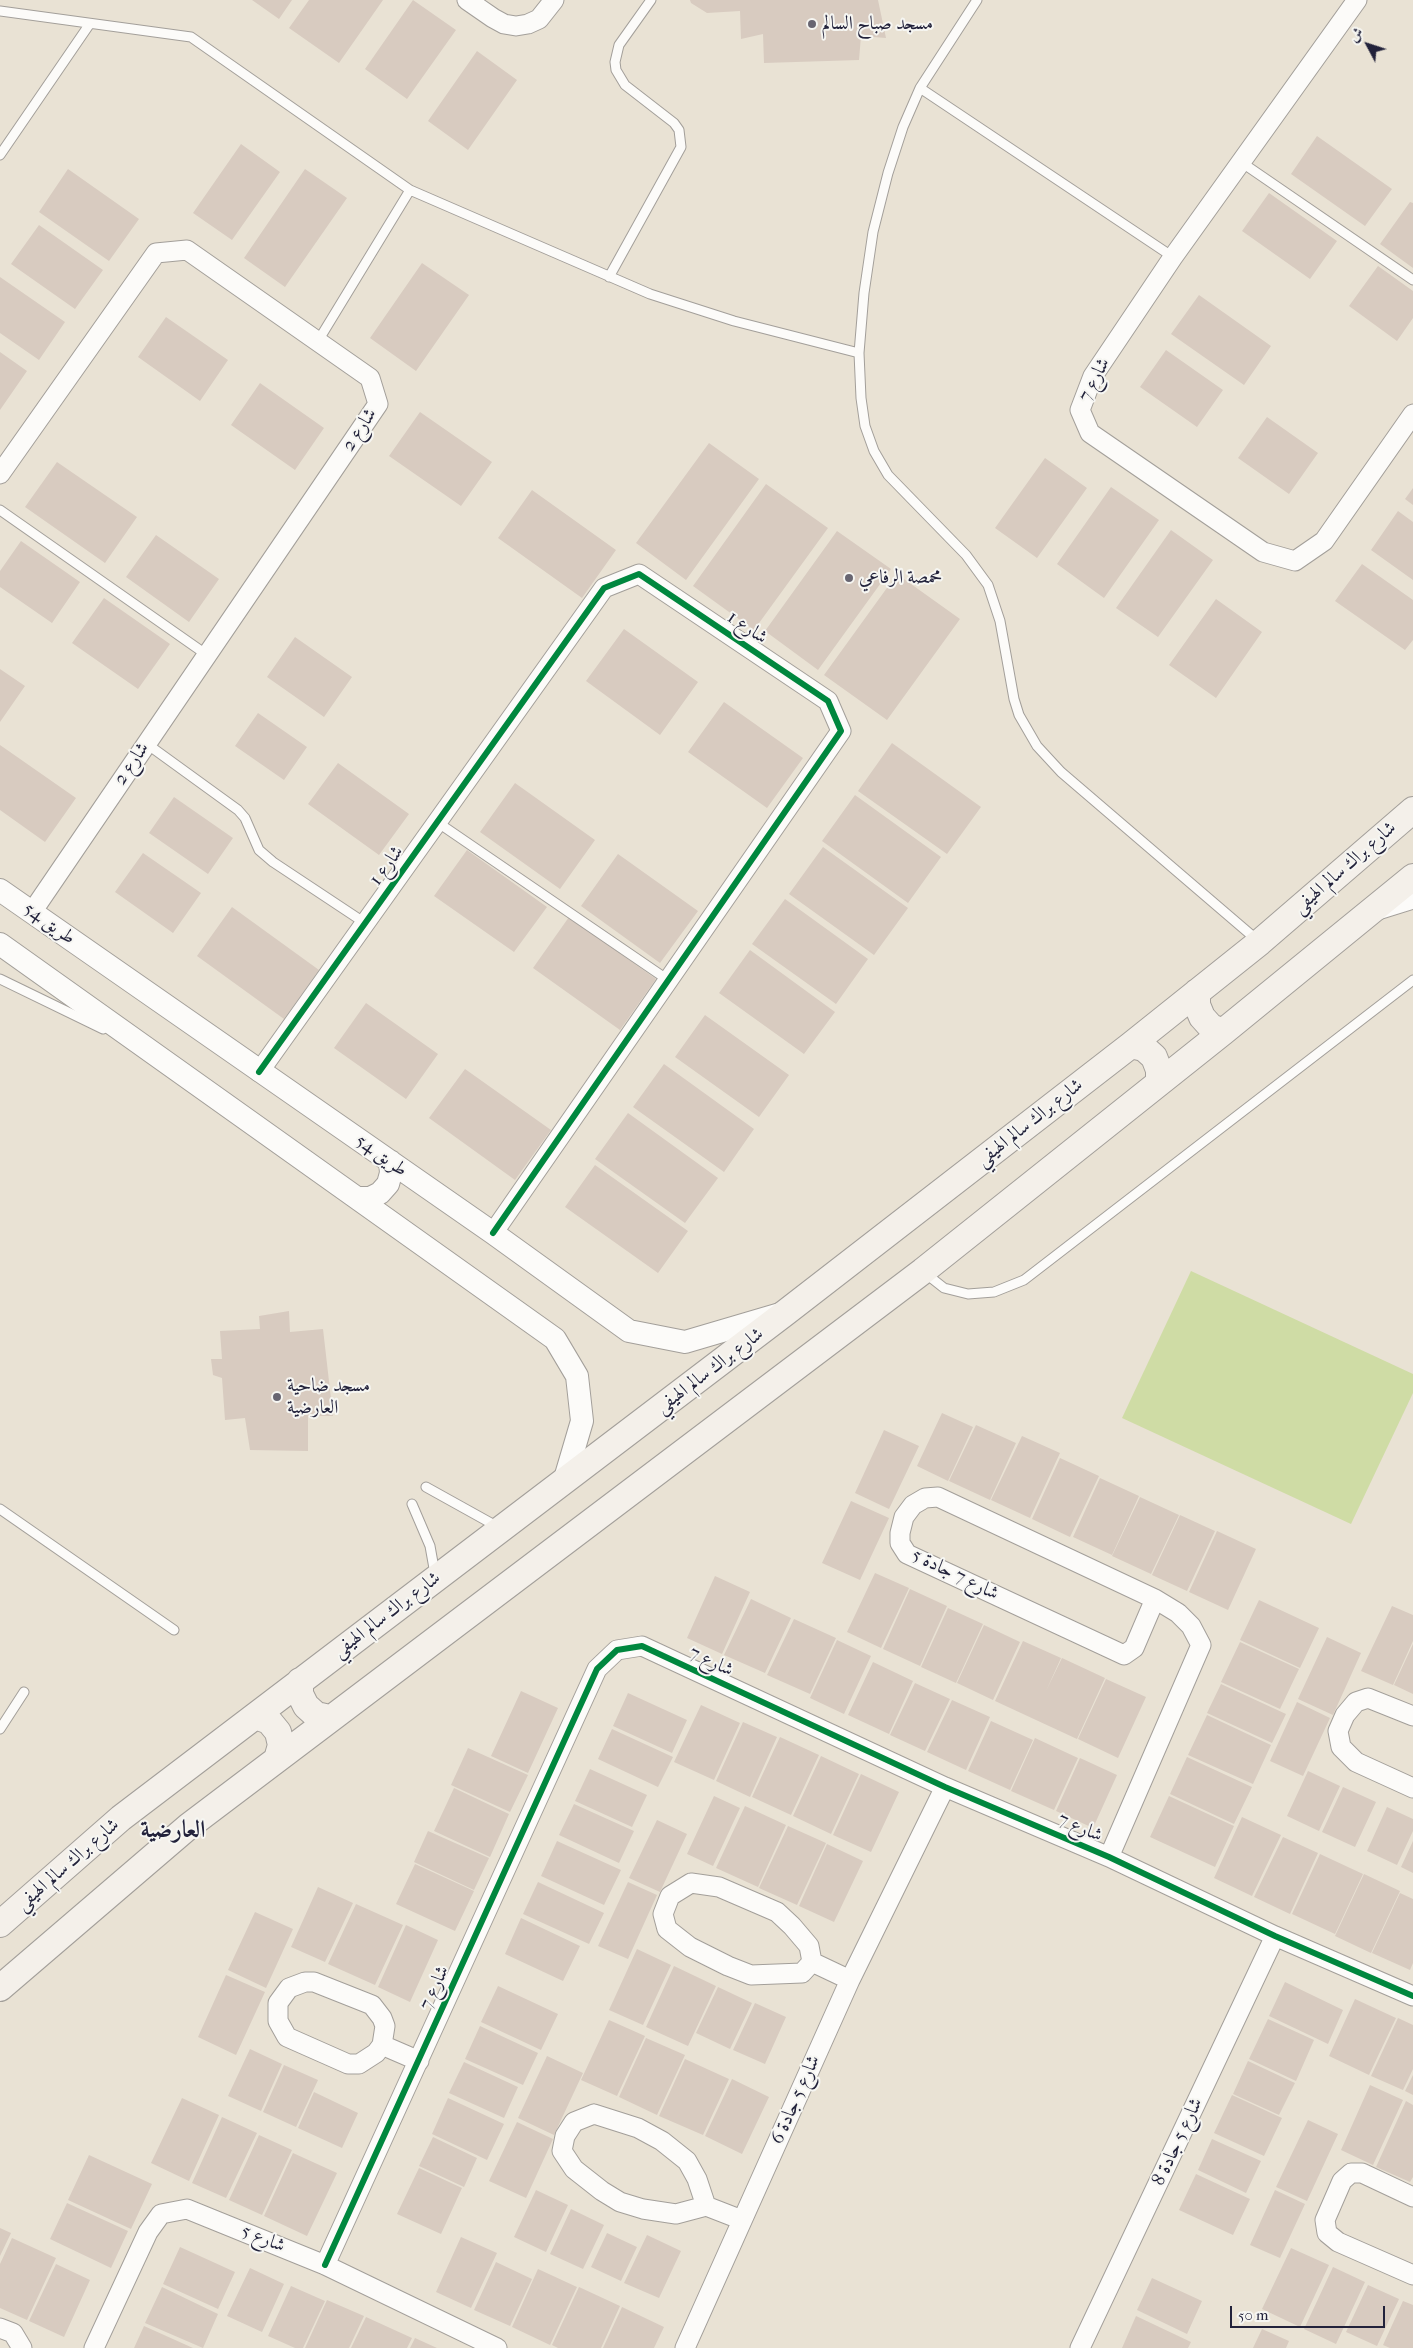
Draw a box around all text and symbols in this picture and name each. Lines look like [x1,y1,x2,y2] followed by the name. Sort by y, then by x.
[822,13,933,35] place label: مسجد صباح السالم
[806,18,818,30] marker: مسجد صباح السالم
[1343,20,1393,70] north arrow
[1345,24,1367,46] text: ش
[1074,354,1116,406] street label: شارع 7
[338,404,382,456] street label: شارع 2
[859,567,942,589] place label: محمصة الرفاعي
[843,572,855,584] marker: محمصة الرفاعي
[722,606,772,650] street label: شارع 1
[109,738,155,790] street label: شارع 2
[1289,817,1401,919] street label: شارع براك سالم الهيفي
[365,842,409,890] street label: شارع 1
[19,898,79,950] street label: طريق 54
[972,1074,1088,1172] street label: شارع براك سالم الهيفي
[351,1130,411,1182] street label: طريق 54
[652,1323,768,1419] street label: شارع براك سالم الهيفي
[287,1375,370,1419] place label: مسجد ضاحية العارضية
[271,1391,283,1403] marker: مسجد ضاحية العارضية
[908,1544,1002,1606] street label: شارع 7 جادة 5
[329,1567,445,1663] street label: شارع براك سالم الهيفي
[685,1642,737,1682] street label: شارع 7
[1054,1808,1106,1848] street label: شارع 7
[12,1814,124,1916] street label: شارع براك سالم الهيفي
[141,1817,205,1845] district label: العارضية
[415,1962,455,2014] street label: شارع 7
[766,2052,826,2148] street label: شارع 5 جادة 6
[1148,2094,1208,2190] street label: شارع 5 جادة 8
[238,2220,288,2258] street label: شارع 5
[1233,2296,1388,2328] scale bar
[1238,2306,1268,2324] text: 50 m

